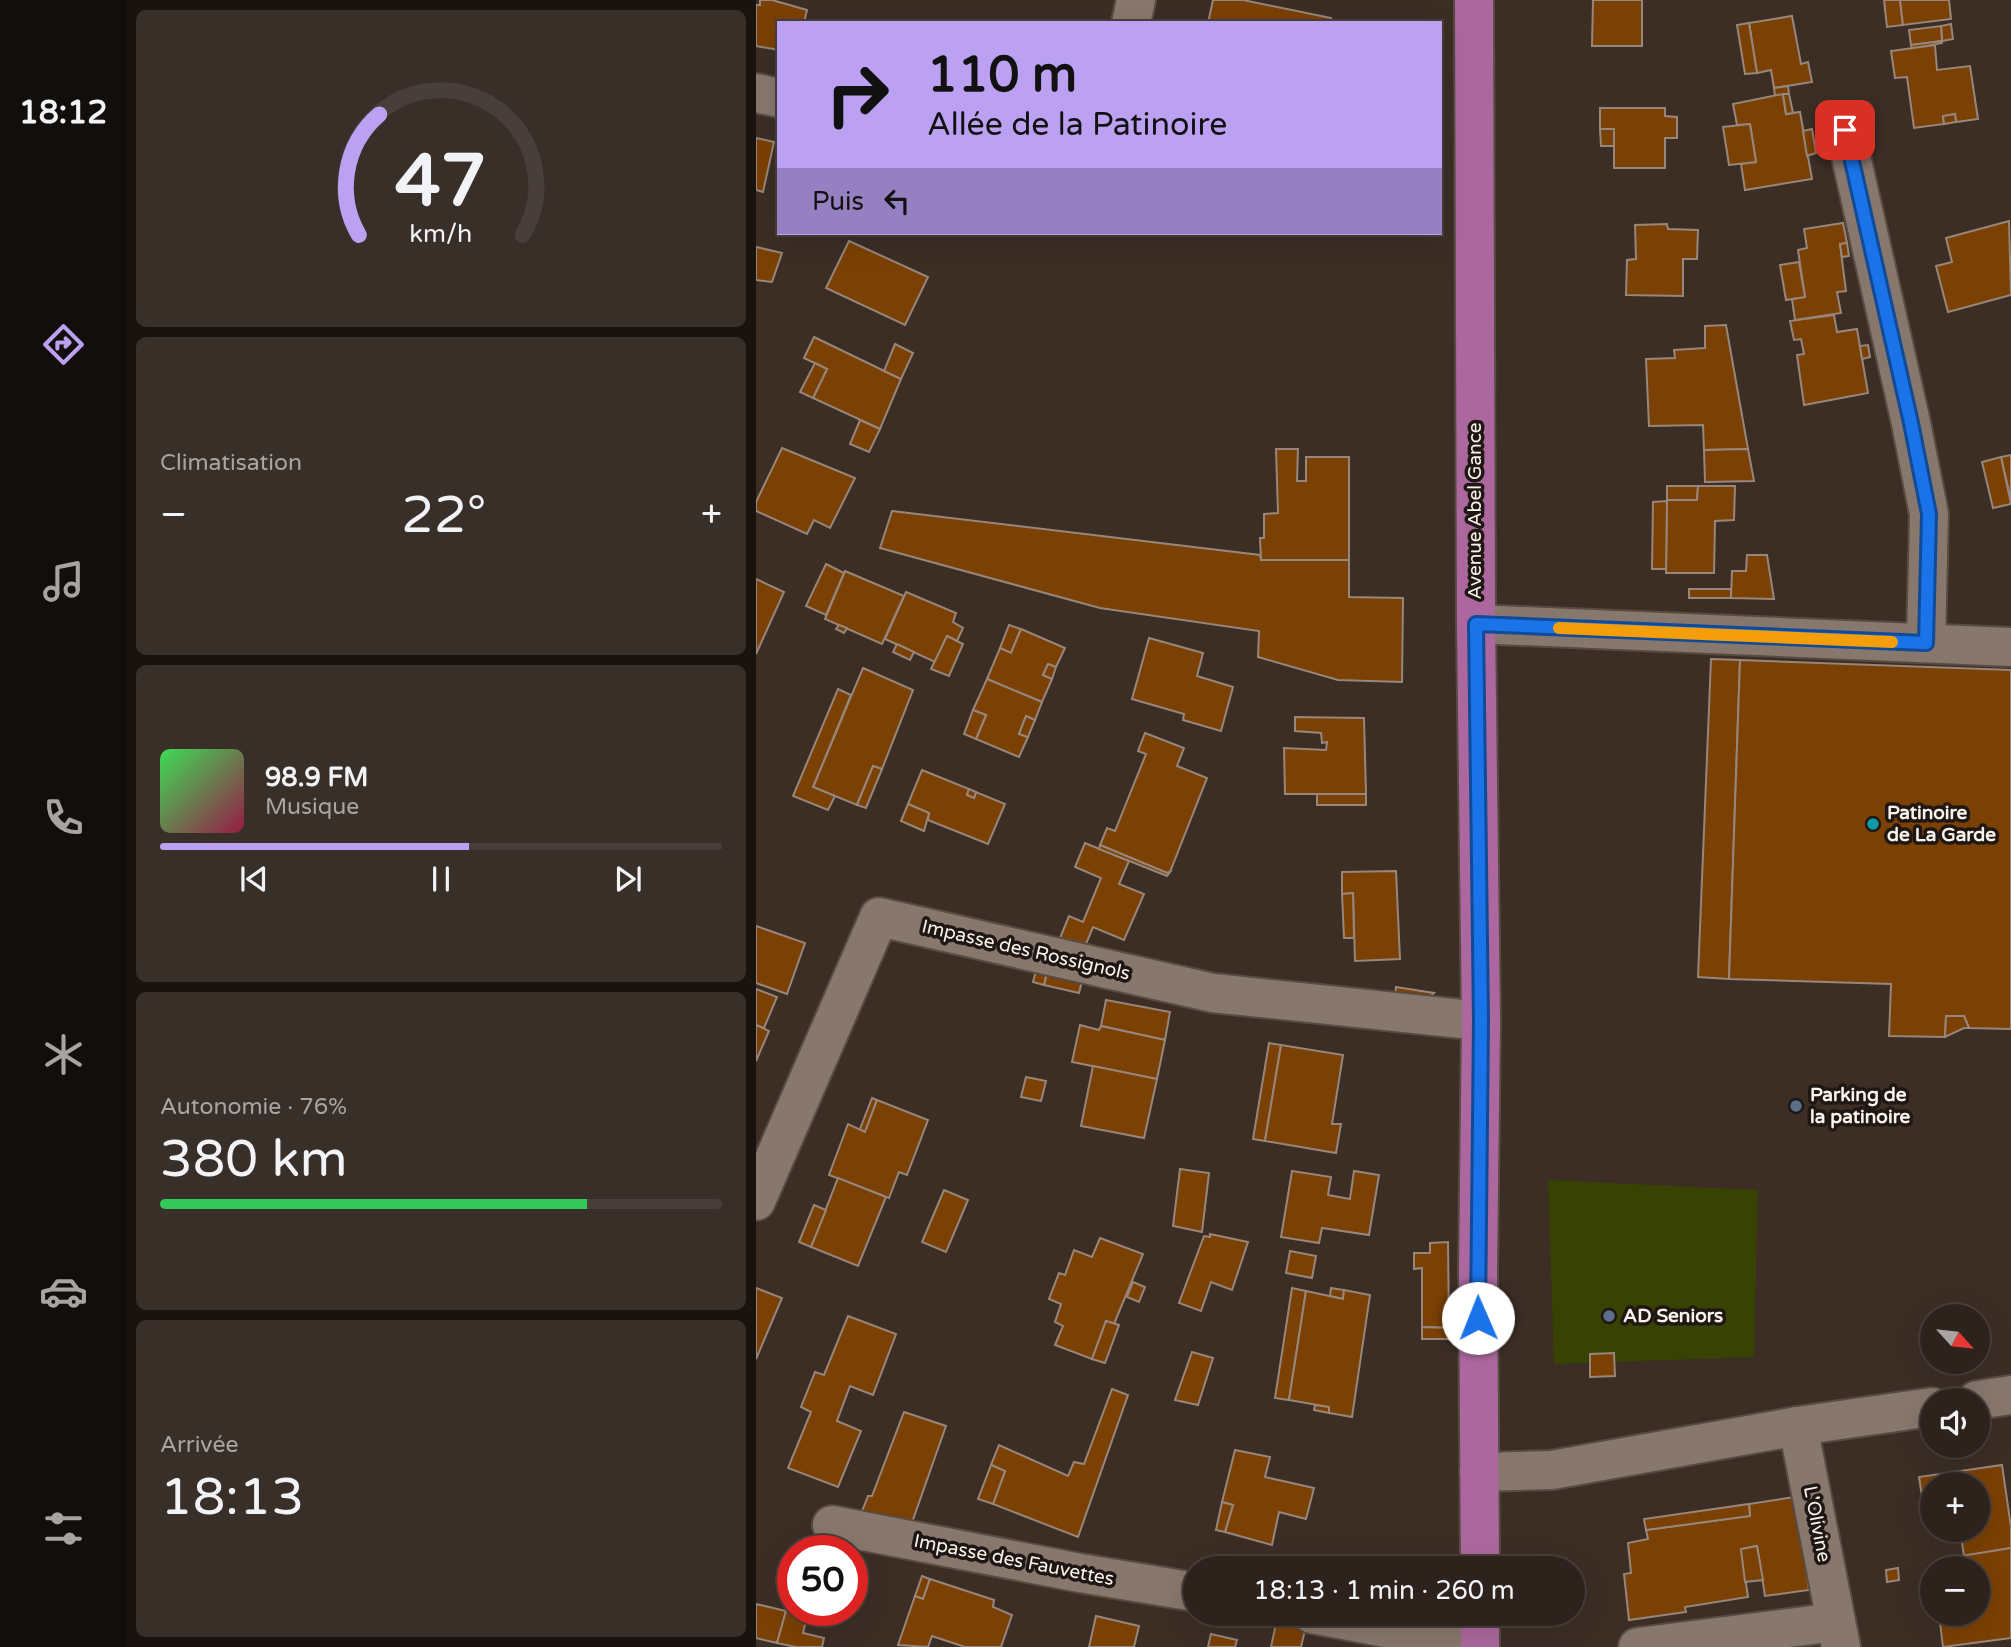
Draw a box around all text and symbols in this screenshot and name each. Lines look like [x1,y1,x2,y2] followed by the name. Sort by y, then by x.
[927,46,1077,105] text: 110 m
[812,49,903,140] icon: right
[19,94,107,132] text: 18:12
[1815,100,1875,160] pin
[927,106,1227,144] text: Allée de la Patinoire
[1826,111,1864,149] icon: arrive
[395,138,487,226] text: 47
[878,182,916,220] icon: left
[812,186,864,217] text: Puis
[410,219,472,249] text: km/h
[39,320,88,369] icon: directions
[1464,423,1486,599] street label: Avenue Abel Gance
[160,449,302,477] text: Climatisation
[401,484,486,547] text: 22°
[160,492,187,538] text: −
[701,492,722,538] text: +
[39,557,88,606] icon: music
[265,762,368,793] text: 98.9 FM
[39,793,88,842] icon: phone
[265,793,359,821] text: Musique
[1887,802,1996,846] place label: Patinoire de La Garde
[1865,816,1881,832] marker: Patinoire de La Garde
[235,860,273,898] icon: previous
[422,860,460,898] icon: pause
[609,860,647,898] icon: next
[920,915,1132,985] street label: Impasse des Rossignols
[39,1030,88,1079] icon: climate
[1810,1084,1911,1129] place label: Parking de la patinoire
[160,1093,347,1121] text: Autonomie · 76%
[1788,1098,1804,1114] marker: Parking de la patinoire
[160,1128,348,1191] text: 380 km
[39,1267,88,1316] icon: car
[1441,1281,1515,1355] position arrow
[1920,1304,1990,1374] north arrow
[1920,1304,1990,1626] map controls
[1623,1305,1723,1327] place label: AD Seniors
[1601,1308,1617,1324] marker: AD Seniors
[1920,1388,1990,1458] button: sound
[160,1431,238,1459] text: Arrivée
[160,1466,304,1529] text: 18:13
[1920,1472,1990,1542] button: +
[1799,1484,1835,1564] street label: L'Olivine
[39,1504,88,1553] icon: filters
[912,1530,1116,1590] street label: Impasse des Fauvettes
[777,1535,868,1626] speed limit sign: 50
[1920,1556,1990,1626] button: −
[1253,1575,1515,1606] text: 18:13 · 1 min · 260 m

